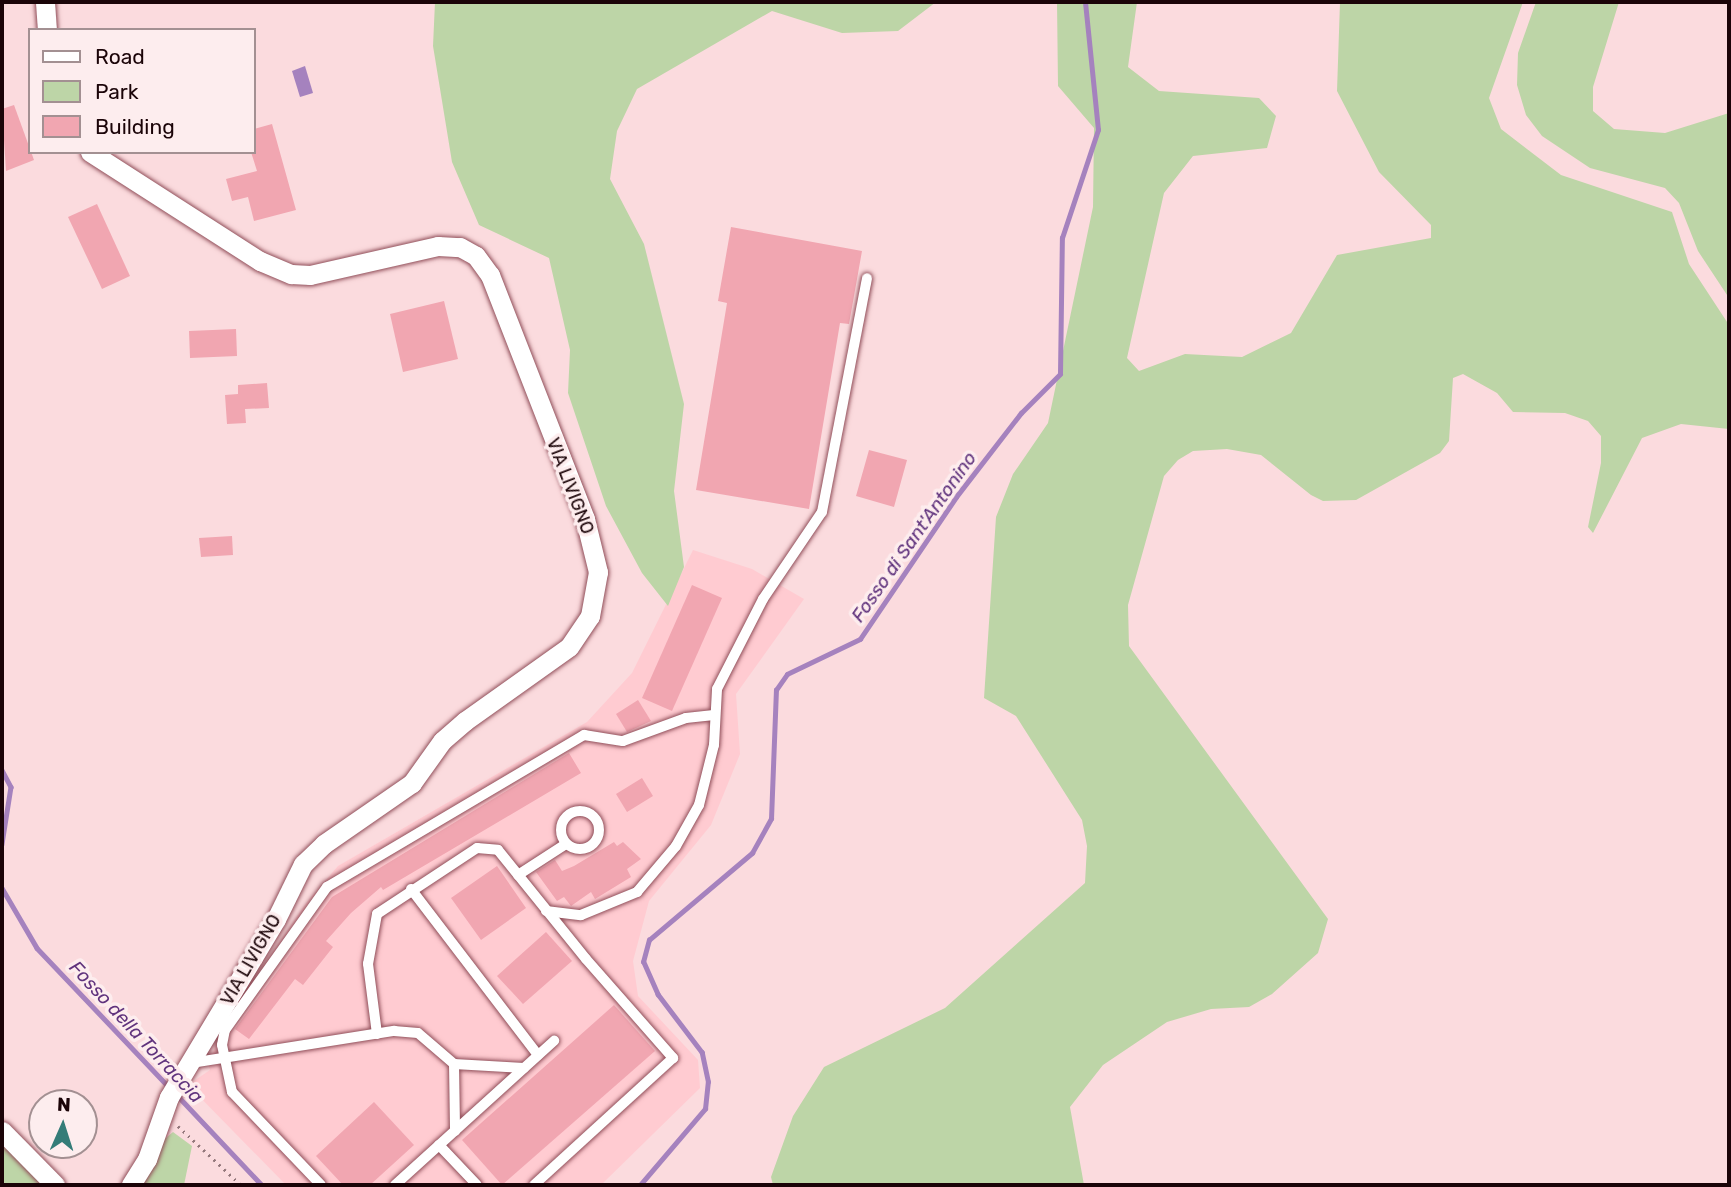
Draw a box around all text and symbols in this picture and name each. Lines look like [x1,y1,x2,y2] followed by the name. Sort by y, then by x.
[28,28,256,154] legend
[95,44,145,69] text: Road
[95,79,139,104] text: Park
[95,114,175,139] text: Building
[542,435,598,537] street label: VIA LIVIGNO
[847,447,981,627] water label: Fosso di Sant'Antonino
[216,910,286,1010] street label: VIA LIVIGNO
[64,956,208,1108] water label: Fosso della Torraccia
[28,1089,98,1159] north arrow
[57,1093,71,1116] text: N

